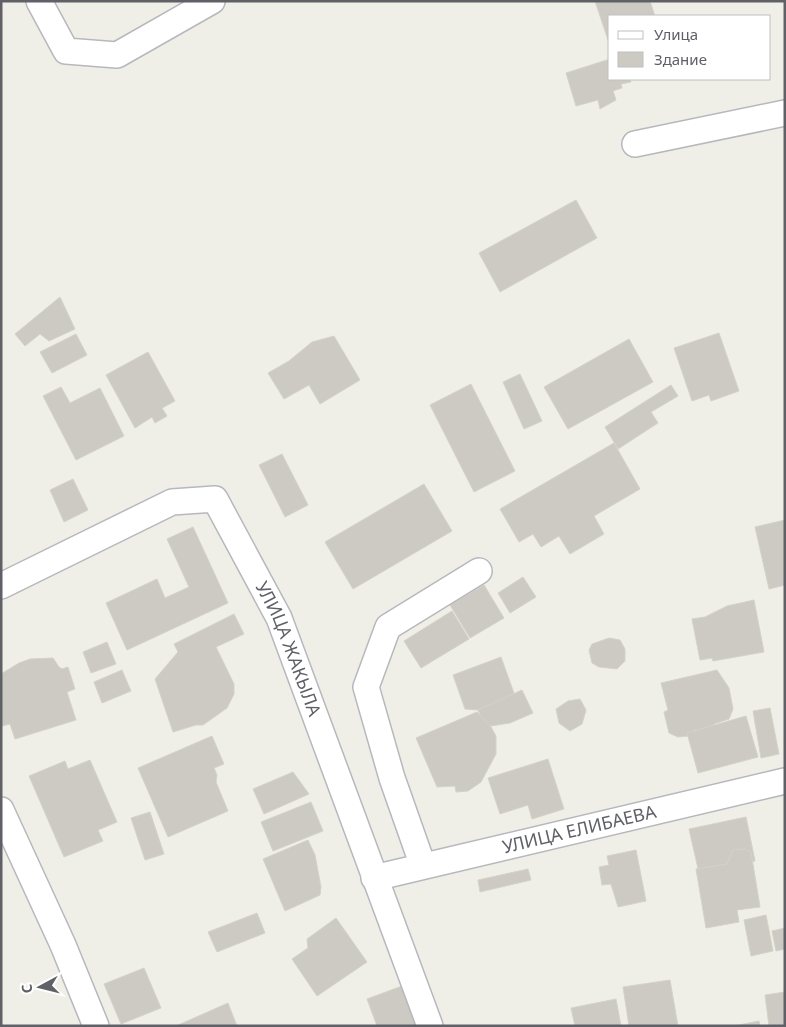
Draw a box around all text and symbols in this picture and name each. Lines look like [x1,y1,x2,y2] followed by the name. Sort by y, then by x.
[608,15,771,80] legend
[654,24,698,44] text: Улица
[654,49,707,69] text: Здание
[251,577,327,720] street label: УЛИЦА ЖАКЫЛА
[500,799,659,858] street label: УЛИЦА ЕЛИБАЕВА
[15,962,65,1012] north arrow
[17,983,37,994] text: С

